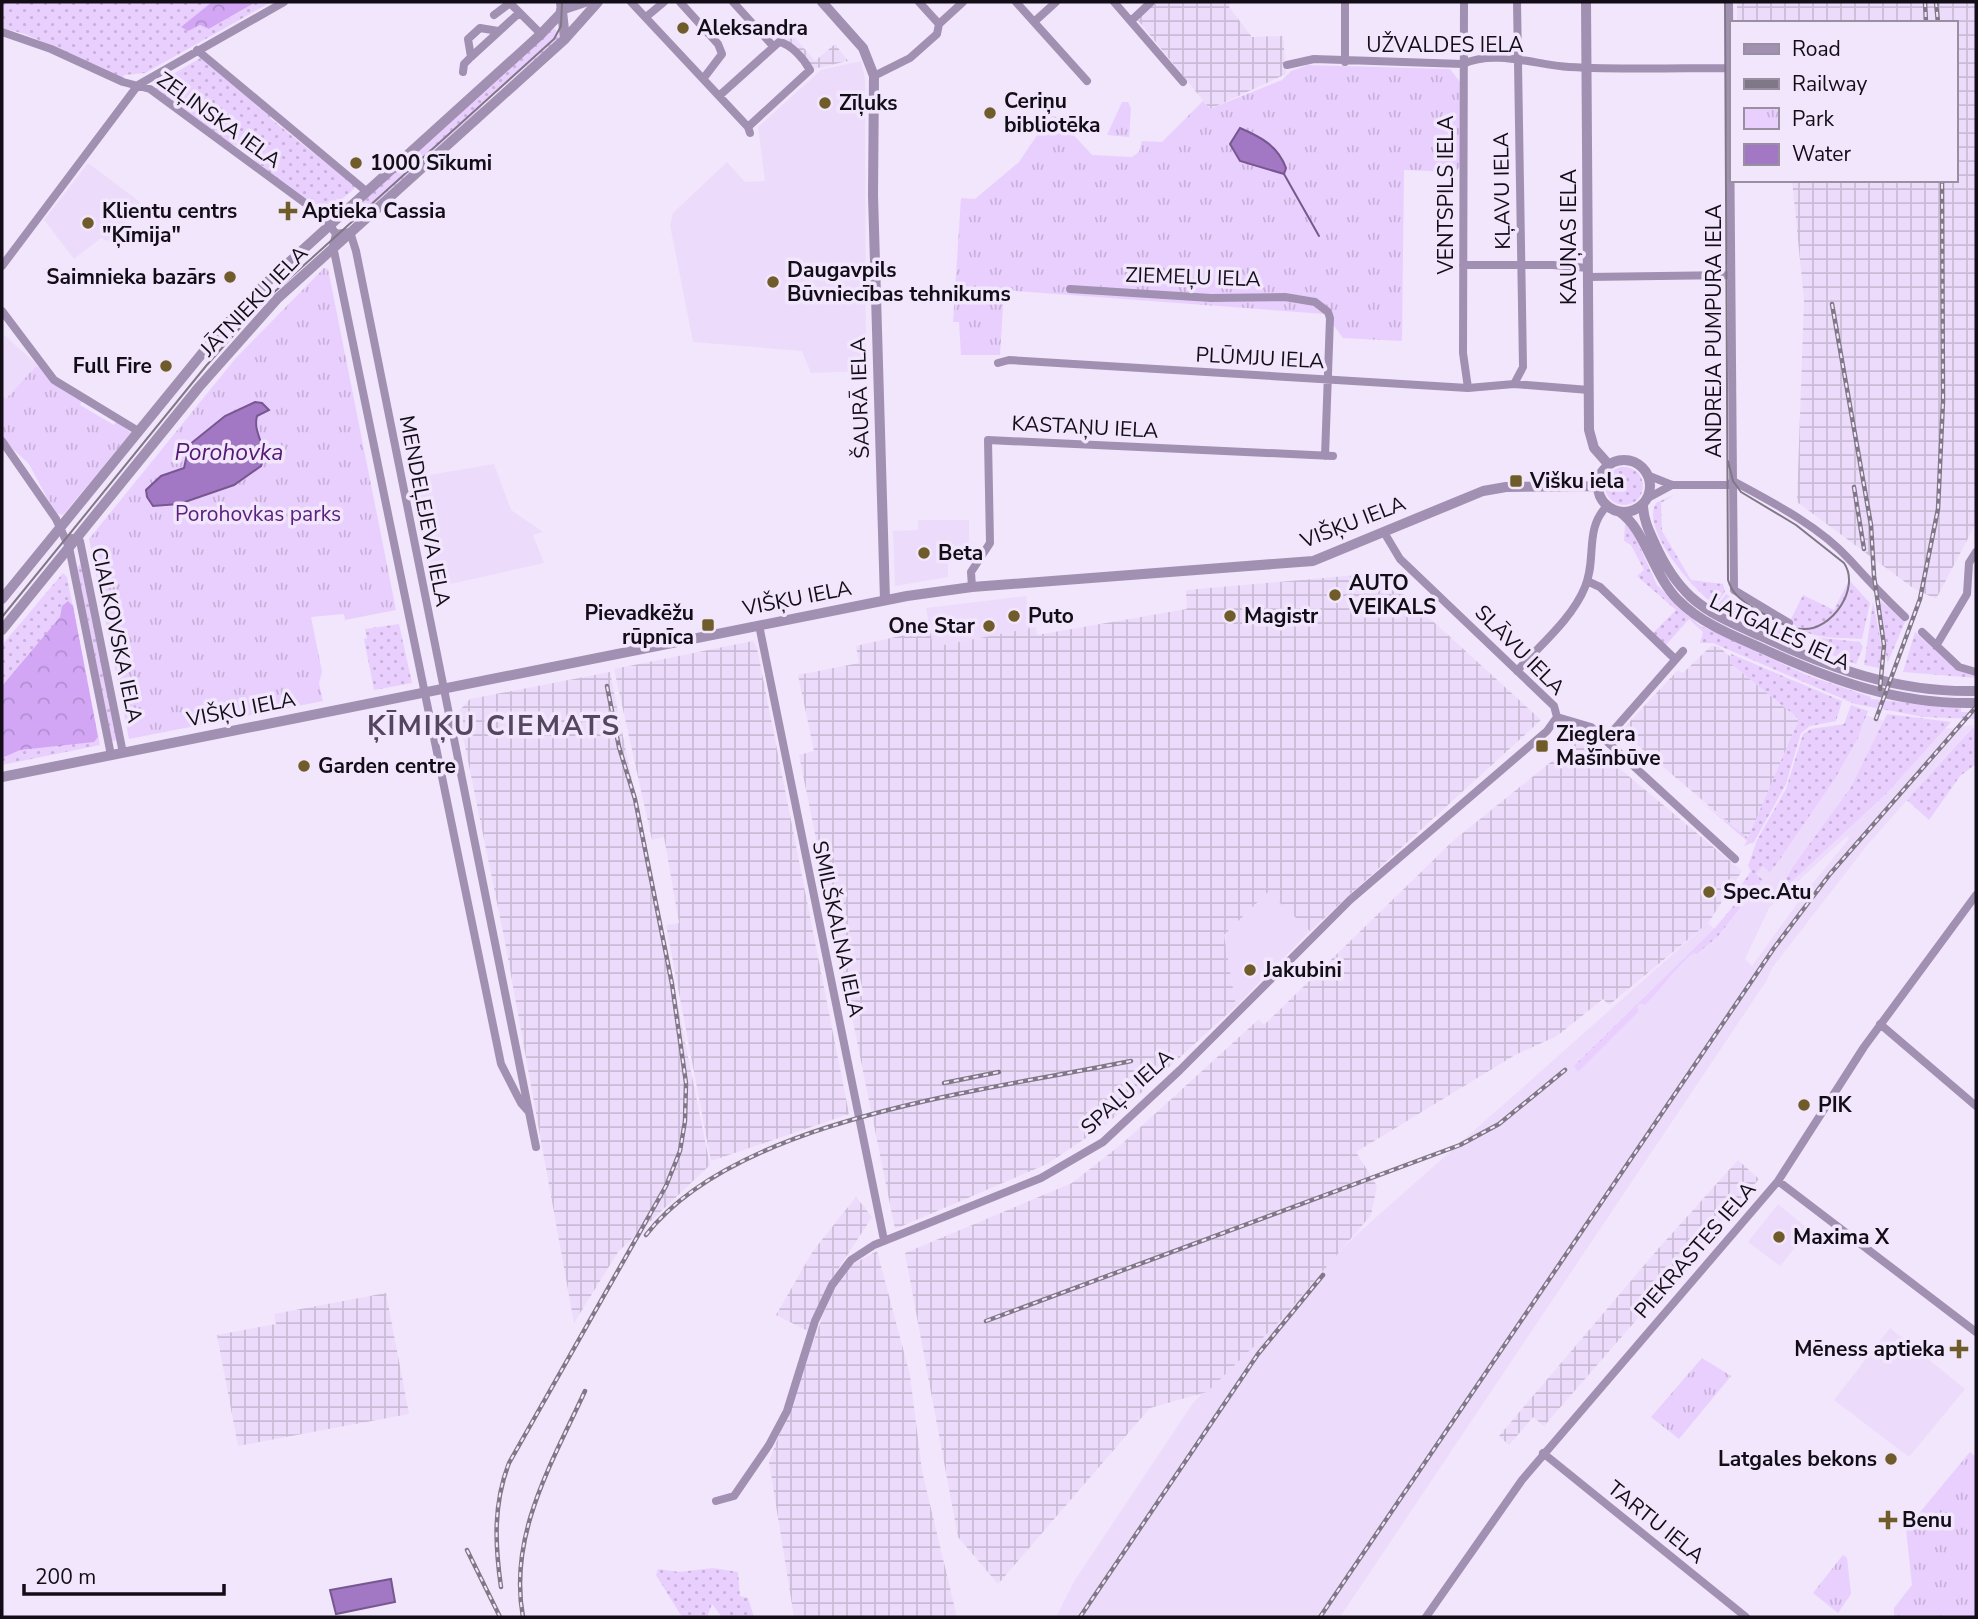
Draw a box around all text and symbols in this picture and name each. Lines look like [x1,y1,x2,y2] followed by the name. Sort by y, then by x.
[697,14,808,42] place label: Aleksandra
[675,20,691,36] marker: Aleksandra
[1730,21,1957,182] legend
[1366,31,1524,59] street label: UŽVALDES IELA
[1792,35,1841,63] text: Road
[151,65,287,175] street label: ZEĻINSKA IELA
[1792,70,1867,98] text: Railway
[1004,87,1101,139] place label: Ceriņu bibliotēka
[839,89,898,117] place label: Zīļuks
[817,95,833,111] marker: Zīļuks
[982,105,998,121] marker: Ceriņu bibliotēka
[1792,105,1834,133] text: Park
[1432,115,1460,276] street label: VENTSPILS IELA
[1487,132,1517,250] street label: KĻAVU IELA
[1792,140,1851,168] text: Water
[370,149,492,177] place label: 1000 Sīkumi
[348,155,364,171] marker: 1000 Sīkumi
[1555,169,1583,305] street label: KAUŅAS IELA
[102,197,237,249] place label: Klientu centrs "Ķīmija"
[302,197,446,225] place label: Aptieka Cassia
[280,203,296,219] marker: Aptieka Cassia
[1700,204,1728,458] street label: ANDREJA PUMPURA IELA
[80,215,96,231] marker: Klientu centrs "Ķīmija"
[193,240,314,363] street label: JĀTNIEKU IELA
[787,256,1011,308] place label: Daugavpils Būvniecības tehnikums
[1125,261,1261,293] street label: ZIEMEĻU IELA
[46,263,216,291] place label: Saimnieka bazārs
[222,269,238,285] marker: Saimnieka bazārs
[765,274,781,290] marker: Daugavpils Būvniecības tehnikums
[844,337,876,459] street label: ŠAURĀ IELA
[1195,341,1325,375] street label: PLŪMJU IELA
[73,352,152,380] place label: Full Fire
[158,358,174,374] marker: Full Fire
[1011,409,1159,445] street label: KASTAŅU IELA
[393,413,457,609] street label: MENDEĻEJEVA IELA
[175,437,283,468] water label: Porohovka
[1529,467,1625,495] place label: Višku iela
[1508,473,1524,489] marker: Višku iela
[1296,489,1409,555] street label: VIŠĶU IELA
[175,500,341,528] park label: Porohovkas parks
[938,539,983,567] place label: Beta
[85,545,149,725] street label: CIALKOVSKA IELA
[916,545,932,561] marker: Beta
[1348,569,1436,621] place label: AUTO VEIKALS
[739,574,854,622] street label: VIŠĶU IELA
[1327,587,1343,603] marker: AUTO VEIKALS
[1705,587,1855,677] street label: LATGALES IELA
[584,599,694,651] place label: Pievadkēžu rūpnīca
[1469,599,1571,701] street label: SLĀVU IELA
[1028,602,1074,630] place label: Puto
[1244,602,1319,630] place label: Magistr
[1006,608,1022,624] marker: Puto
[1222,608,1238,624] marker: Magistr
[888,612,976,640] place label: One Star
[700,617,716,633] marker: Pievadkēžu rūpnīca
[981,618,997,634] marker: One Star
[183,685,298,733] street label: VIŠĶU IELA
[367,707,621,745] district label: ĶĪMIĶU CIEMATS
[1556,720,1661,772] place label: Zieglera Mašīnbūve
[1534,738,1550,754] marker: Zieglera Mašīnbūve
[318,752,456,780] place label: Garden centre
[296,758,312,774] marker: Garden centre
[806,838,870,1020] street label: SMILŠKALNA IELA
[1723,878,1812,906] place label: Spec.Atu
[1701,884,1717,900] marker: Spec.Atu
[1263,956,1342,984] place label: Jakubini
[1242,962,1258,978] marker: Jakubini
[1075,1043,1179,1141] street label: SPAĻU IELA
[1818,1091,1853,1119] place label: PIK
[1796,1097,1812,1113] marker: PIK
[1628,1176,1762,1324] street label: PIEKRASTES IELA
[1793,1223,1890,1251] place label: Maxima X
[1771,1229,1787,1245] marker: Maxima X
[1794,1335,1945,1363] place label: Mēness aptieka
[1951,1341,1967,1357] marker: Mēness aptieka
[1718,1445,1877,1473] place label: Latgales bekons
[1883,1451,1899,1467] marker: Latgales bekons
[1602,1474,1710,1570] street label: TARTU IELA
[1902,1506,1952,1534] place label: Benu
[1880,1512,1896,1528] marker: Benu
[24,1552,224,1596] scale bar
[35,1563,96,1591] text: 200 m

